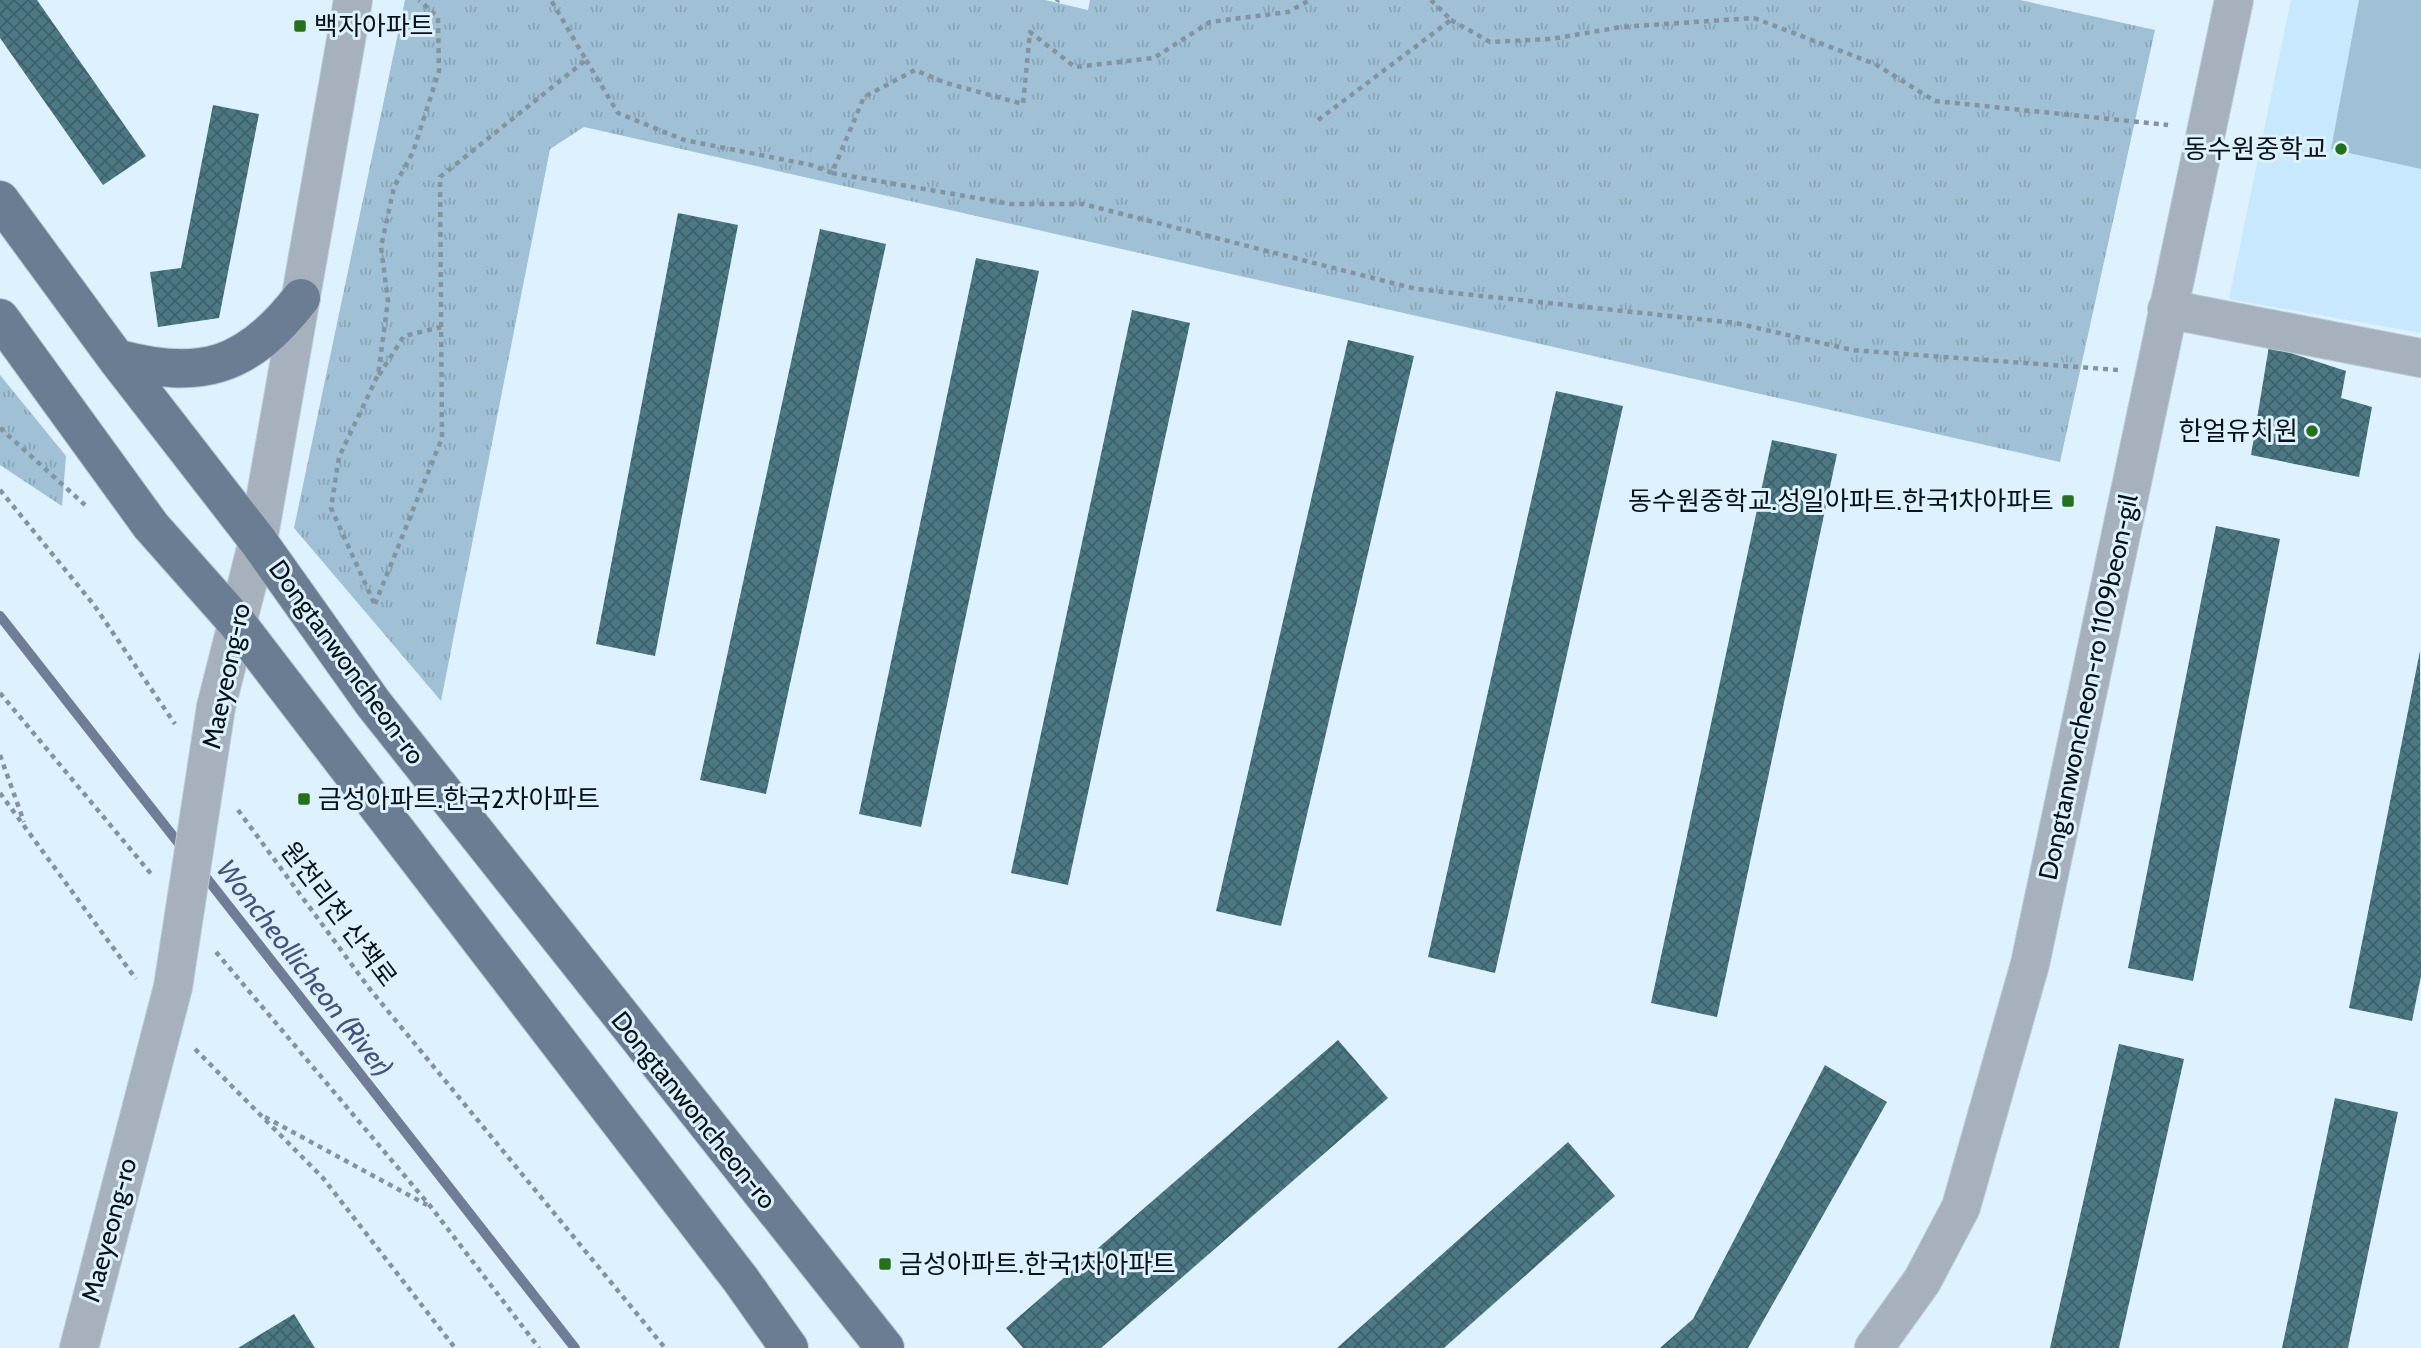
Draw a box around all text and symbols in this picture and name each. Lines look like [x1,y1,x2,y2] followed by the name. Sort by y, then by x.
[314,10,434,42] place label: 백자아파트
[292,18,308,34] marker: 백자아파트
[2183,133,2327,165] place label: 동수원중학교
[2333,141,2349,157] marker: 동수원중학교
[2178,415,2298,447] place label: 한얼유치원
[2304,423,2320,439] marker: 한얼유치원
[1628,485,2054,517] place label: 동수원중학교.성일아파트.한국1차아파트
[2031,491,2145,883] street label: Dongtanwoncheon-ro 1109beon-gil
[2060,493,2076,509] marker: 동수원중학교.성일아파트.한국1차아파트
[262,554,432,770] street label: Dongtanwoncheon-ro
[195,600,257,752] street label: Maeyeong-ro
[318,783,600,815] place label: 금성아파트.한국2차아파트
[296,791,312,807] marker: 금성아파트.한국2차아파트
[274,835,404,993] street label: 원천리천 산책로
[209,852,401,1084] water label: Woncheollicheon (River)
[605,1005,783,1215] street label: Dongtanwoncheon-ro
[74,1154,144,1306] street label: Maeyeong-ro
[899,1248,1176,1280] place label: 금성아파트.한국1차아파트
[877,1256,893,1272] marker: 금성아파트.한국1차아파트

